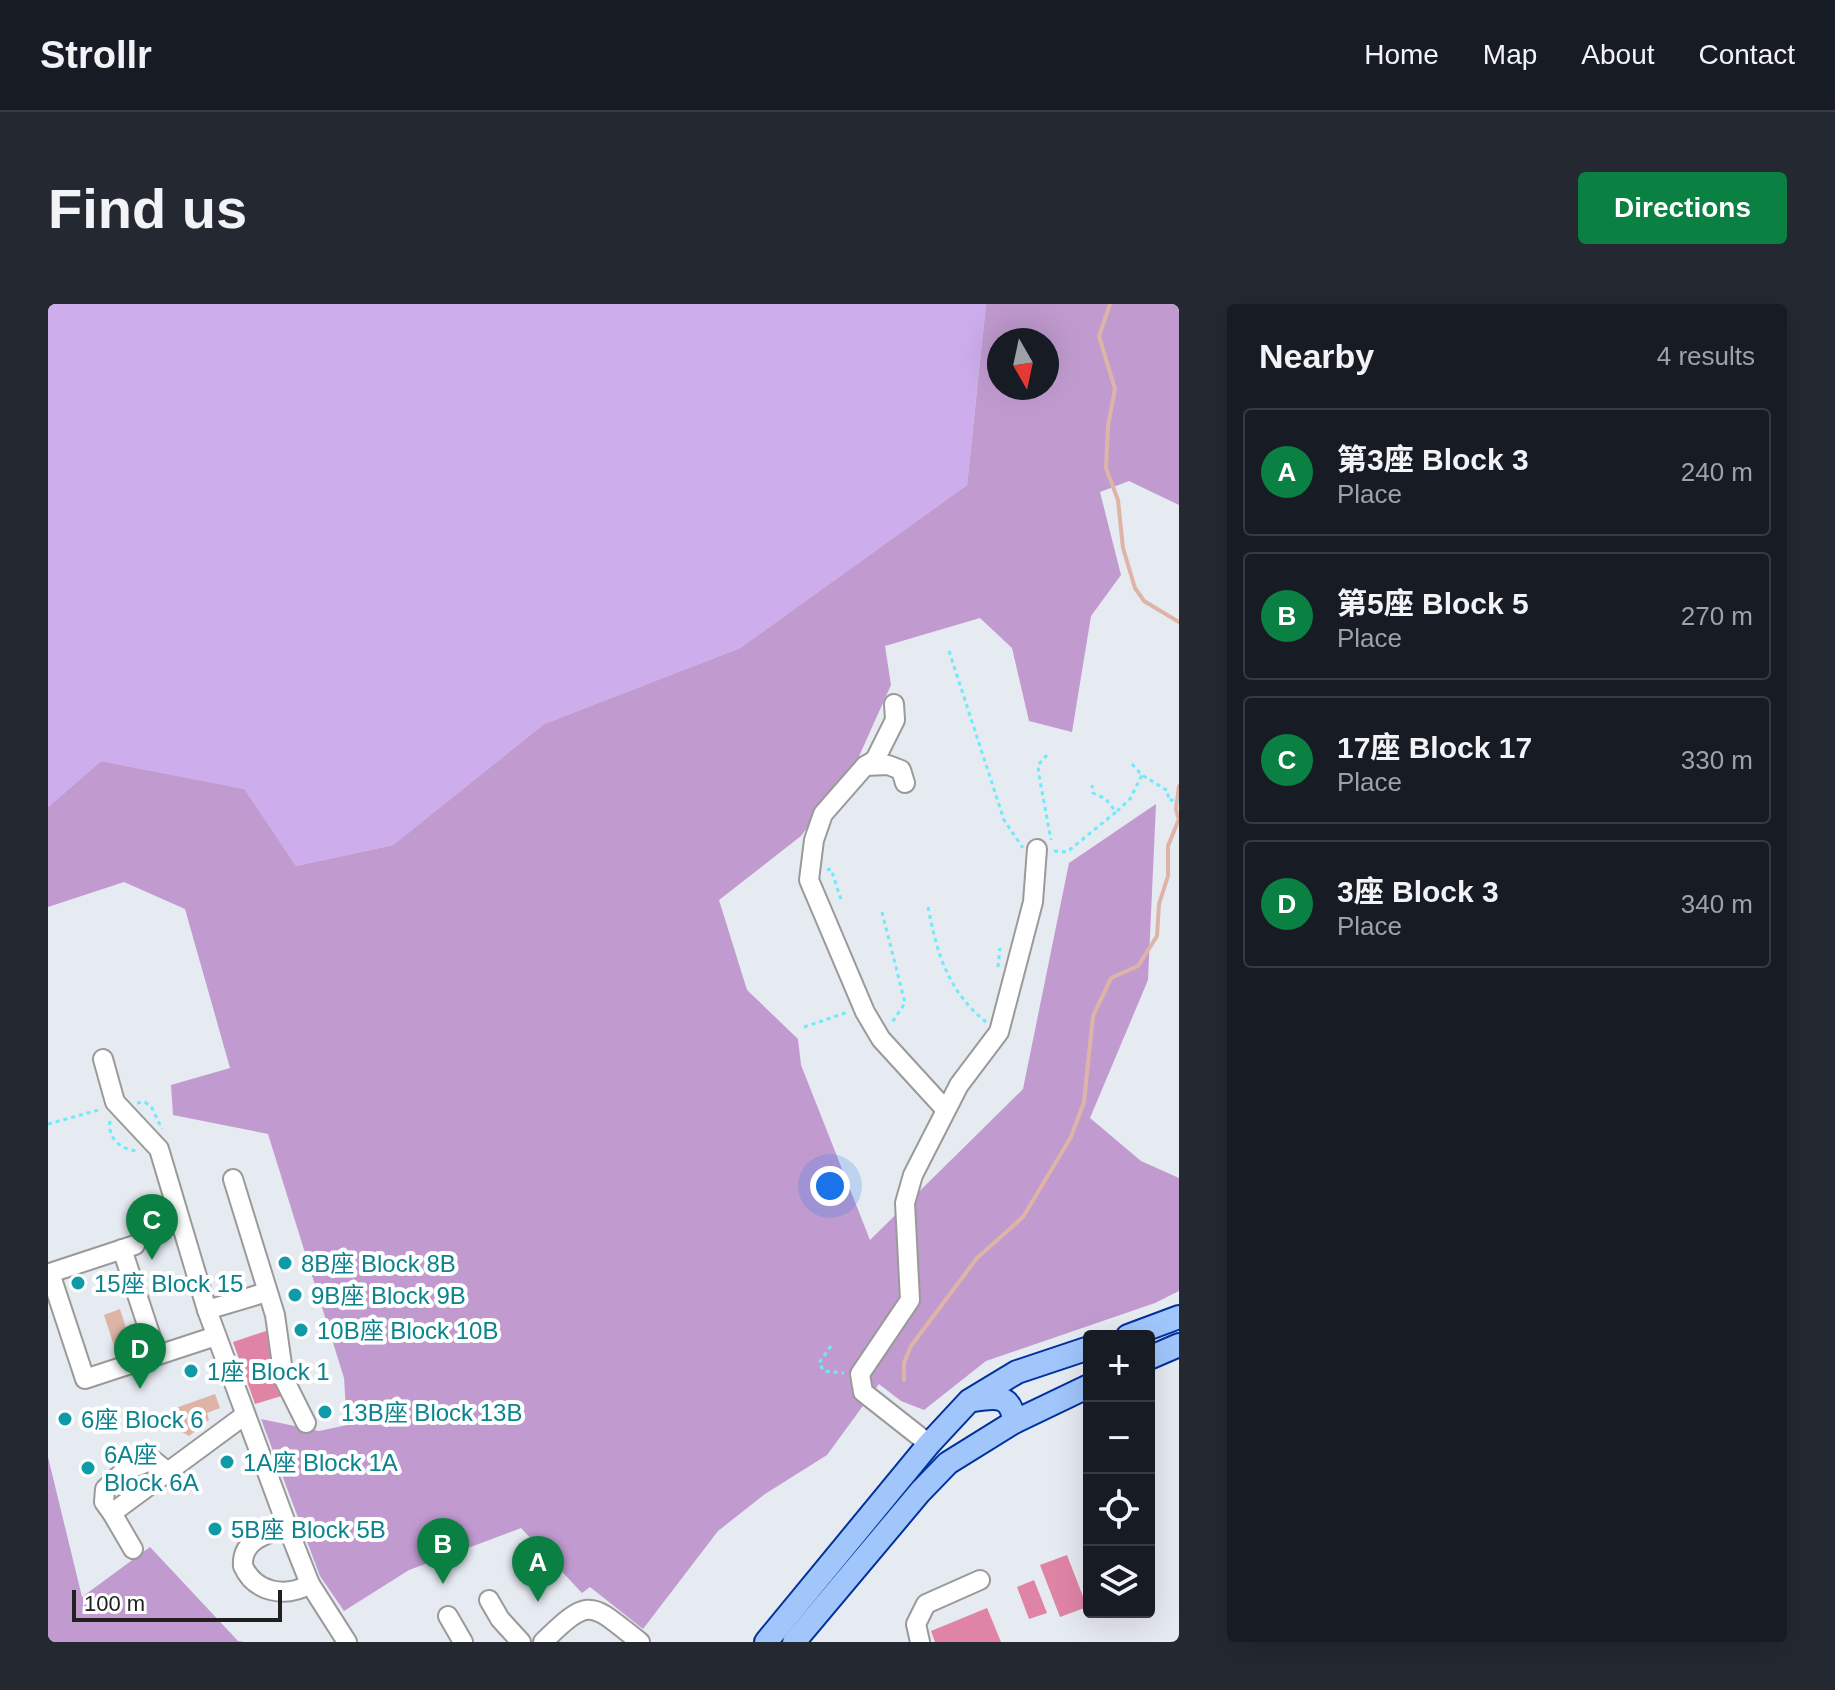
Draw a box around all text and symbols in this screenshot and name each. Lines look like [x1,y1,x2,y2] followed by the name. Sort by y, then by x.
[40,34,152,76] text: Strollr
[1364,39,1439,70] text: Home
[1483,39,1537,70] text: Map
[1581,39,1655,70] text: About
[1699,39,1795,70] text: Contact
[1578,172,1787,244] button: Directions
[48,177,247,240] text: Find us
[987,328,1059,400] north arrow
[1259,337,1374,375] text: Nearby
[1657,341,1755,371] text: 4 results
[1337,443,1529,476] text: 第3座 Block 3
[1278,457,1296,487] text: A
[1681,457,1753,487] text: 240 m
[1337,479,1402,509] text: Place
[1337,587,1529,620] text: 第5座 Block 5
[1278,601,1296,631] text: B
[1681,601,1753,631] text: 270 m
[1337,623,1402,653] text: Place
[1337,731,1532,764] text: 17座 Block 17
[1278,745,1296,775] text: C
[1681,745,1753,775] text: 330 m
[1337,767,1402,797] text: Place
[1337,875,1499,908] text: 3座 Block 3
[1278,889,1296,919] text: D
[1681,889,1753,919] text: 340 m
[1337,911,1402,941] text: Place
[810,1166,850,1206] your location
[126,1194,178,1260] pin: C
[301,1250,456,1277] place label: 8B座 Block 8B
[276,1254,294,1272] marker: 8B座 Block 8B
[94,1270,243,1297] place label: 15座 Block 15
[69,1274,87,1292] marker: 15座 Block 15
[311,1282,466,1309] place label: 9B座 Block 9B
[286,1286,304,1304] marker: 9B座 Block 9B
[317,1317,498,1344] place label: 10B座 Block 10B
[292,1321,310,1339] marker: 10B座 Block 10B
[114,1323,166,1389] pin: D
[1083,1330,1155,1618] map controls
[1083,1330,1155,1402] button: +
[207,1358,330,1385] place label: 1座 Block 1
[182,1362,200,1380] marker: 1座 Block 1
[341,1399,522,1426] place label: 13B座 Block 13B
[1083,1402,1155,1474] button: −
[316,1403,334,1421] marker: 13B座 Block 13B
[81,1406,204,1433] place label: 6座 Block 6
[56,1410,74,1428] marker: 6座 Block 6
[104,1441,199,1496] place label: 6A座 Block 6A
[243,1449,398,1476] place label: 1A座 Block 1A
[218,1453,236,1471] marker: 1A座 Block 1A
[79,1459,97,1477] marker: 6A座 Block 6A
[1083,1474,1155,1546] button: locate
[231,1516,386,1543] place label: 5B座 Block 5B
[417,1518,469,1584] pin: B
[206,1520,224,1538] marker: 5B座 Block 5B
[512,1536,564,1602] pin: A
[1083,1546,1155,1618] button: layers
[72,1586,282,1622] scale bar
[84,1591,145,1616] text: 100 m

